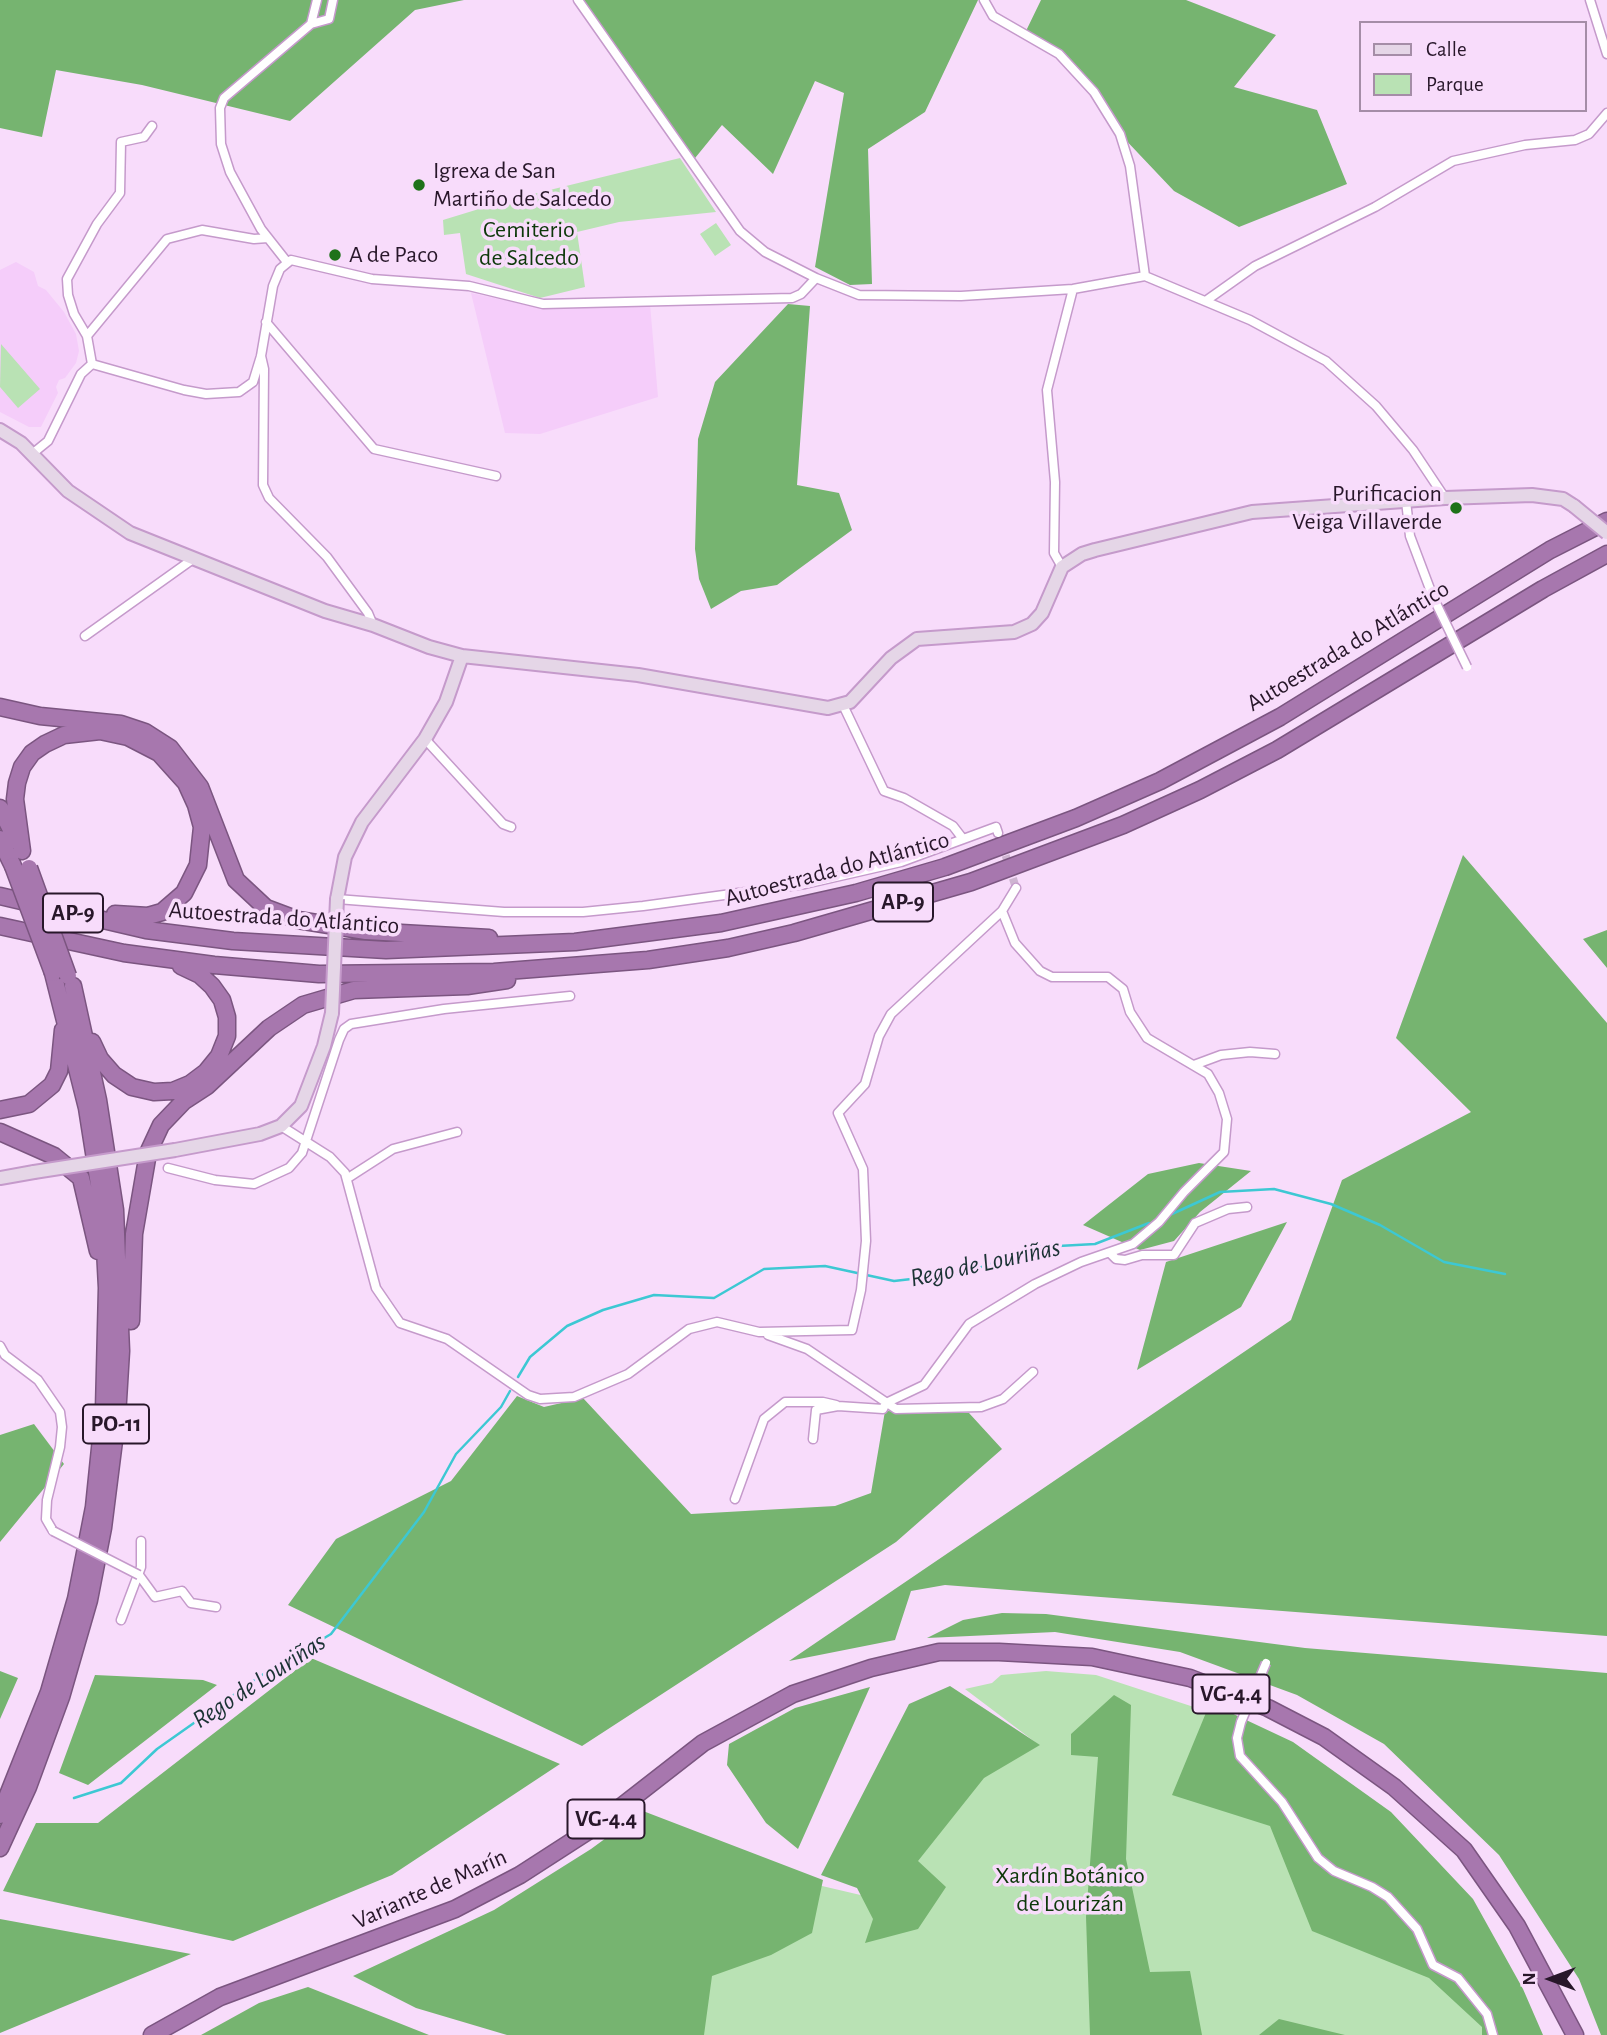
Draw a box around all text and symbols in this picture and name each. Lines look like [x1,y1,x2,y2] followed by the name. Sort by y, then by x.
[1358,21,1586,112] legend
[1426,39,1467,60] text: Calle
[1426,74,1484,95] text: Parque
[433,157,612,213] place label: Igrexa de San Martiño de Salcedo
[411,177,427,193] marker: Igrexa de San Martiño de Salcedo
[479,216,579,272] park label: Cemiterio de Salcedo
[349,241,438,269] place label: A de Paco
[327,247,343,263] marker: A de Paco
[1292,480,1442,536] place label: Purificacion Veiga Villaverde
[1448,500,1464,516] marker: Purificacion Veiga Villaverde
[1241,574,1455,718] street label: Autoestrada do Atlántico
[722,825,952,913] street label: Autoestrada do Atlántico
[873,882,933,922] road number: AP-9
[43,893,103,932] road number: AP-9
[168,896,400,940] street label: Autoestrada do Atlántico
[907,1232,1063,1294] water label: Rego de Louriñas
[83,1404,149,1443] road number: PO-11
[186,1626,332,1736] water label: Rego de Louriñas
[1192,1674,1270,1714] road number: VG-4.4
[568,1800,644,1838] road number: VG-4.4
[349,1842,511,1936] street label: Variante de Marín
[995,1862,1145,1918] park label: Xardín Botánico de Lourizán
[1516,1944,1586,2014] north arrow
[1520,1972,1539,1986] text: N

